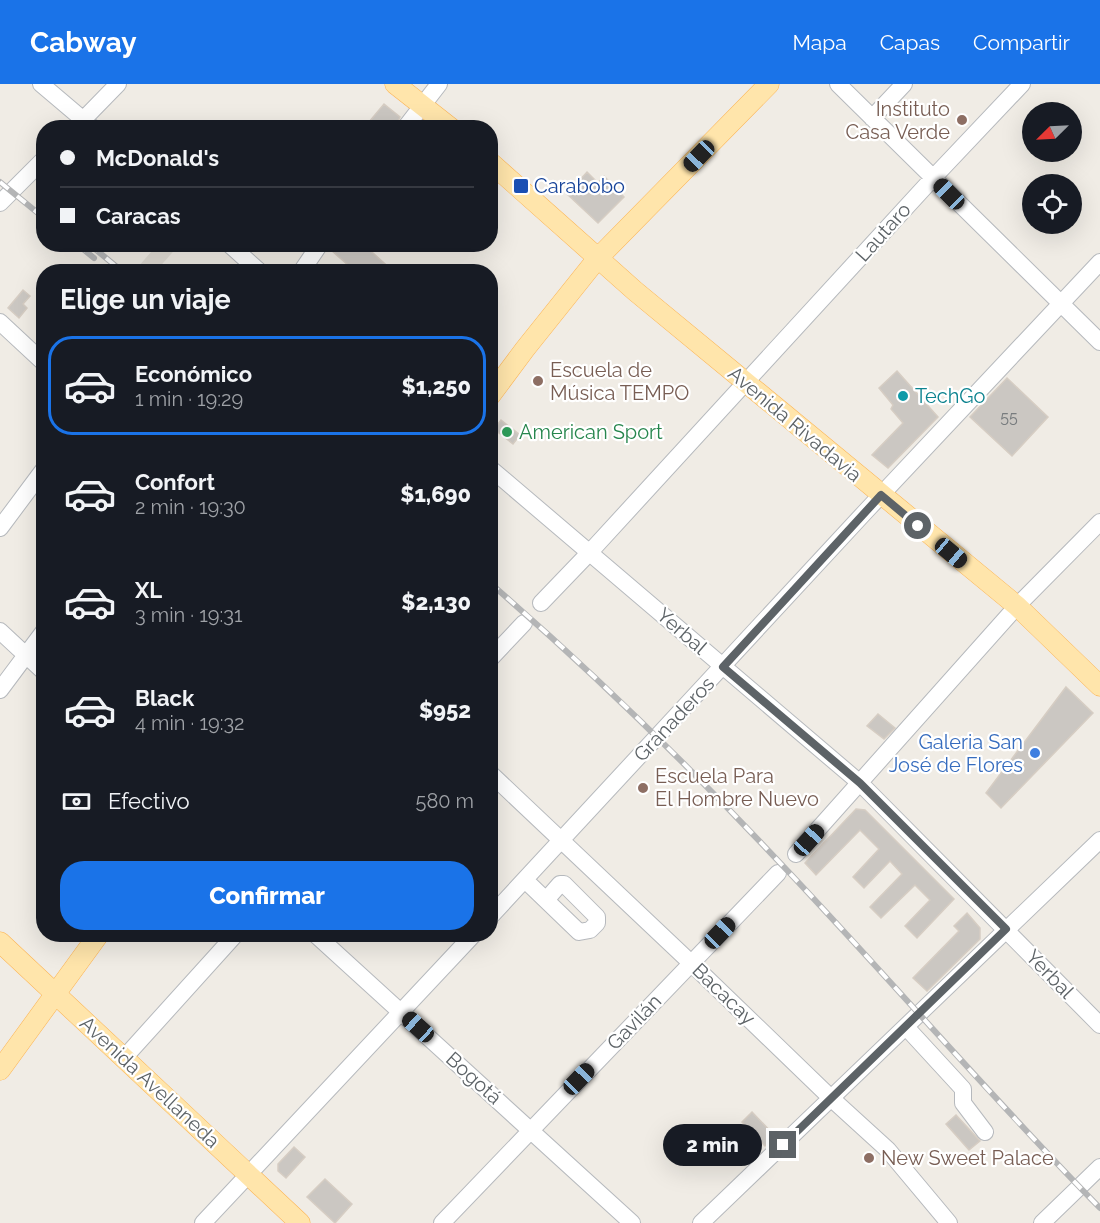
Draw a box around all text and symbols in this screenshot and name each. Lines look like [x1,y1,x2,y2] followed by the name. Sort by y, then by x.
[30,26,137,59] text: Cabway
[792,30,847,55] text: Mapa
[880,30,940,55] text: Capas
[973,30,1070,55] text: Compartir
[845,97,950,144] place label: Instituto Casa Verde
[1022,102,1082,162] north arrow
[1022,102,1082,234] map controls
[955,113,969,127] marker: Instituto Casa Verde
[680,137,718,175] car
[96,145,219,171] text: McDonald's
[534,174,625,198] place label: Carabobo
[1022,174,1082,234] button: locate
[930,175,968,213] car
[512,177,530,195] marker: Carabobo
[850,198,916,266] street label: Lautaro
[96,203,181,229] text: Caracas
[60,284,231,315] text: Elige un viaje
[550,358,689,405] place label: Escuela de Música TEMPO
[63,359,117,413] icon: car
[135,361,252,387] text: Económico
[723,361,867,487] street label: Avenida Rivadavia
[402,373,471,399] text: $1,250
[531,374,545,388] marker: Escuela de Música TEMPO
[915,384,986,408] place label: TechGo
[135,387,243,411] text: 1 min · 19:29
[896,389,910,403] marker: TechGo
[1000,408,1018,427] house number: 55
[519,420,663,444] place label: American Sport
[500,425,514,439] marker: American Sport
[63,467,117,521] icon: car
[135,469,215,495] text: Confort
[400,481,471,507] text: $1,690
[135,495,246,519] text: 2 min · 19:30
[904,512,931,539] route start
[931,535,971,571] car
[63,575,117,629] icon: car
[135,577,162,603] text: XL
[401,589,471,615] text: $2,130
[135,603,242,627] text: 3 min · 19:31
[652,603,712,660] street label: Yerbal
[629,672,719,766] street label: Granaderos
[63,683,117,737] icon: car
[135,685,194,711] text: Black
[419,697,471,723] text: $952
[135,711,245,735] text: 4 min · 19:32
[889,730,1023,777] place label: Galeria San José de Flores
[1028,746,1042,760] marker: Galeria San José de Flores
[655,764,819,811] place label: Escuela Para El Hombre Nuevo
[636,781,650,795] marker: Escuela Para El Hombre Nuevo
[60,785,93,818] icon: cash
[108,788,190,814] text: Efectivo
[416,789,474,813] text: 580 m
[790,821,828,859] car
[60,861,474,930] button: Confirmar
[701,914,739,952] car
[1021,945,1079,1004] street label: Yerbal
[687,958,761,1030] street label: Bacacay
[602,989,666,1055] street label: Gavilán
[399,1008,437,1046] car
[75,1011,225,1153] street label: Avenida Avellaneda
[441,1047,507,1109] street label: Bogotá
[560,1060,598,1098] car
[663,1124,762,1166] callout: 2 min
[769,1131,796,1158] route end
[686,1133,739,1157] text: 2 min
[881,1146,1054,1170] place label: New Sweet Palace
[862,1151,876,1165] marker: New Sweet Palace

